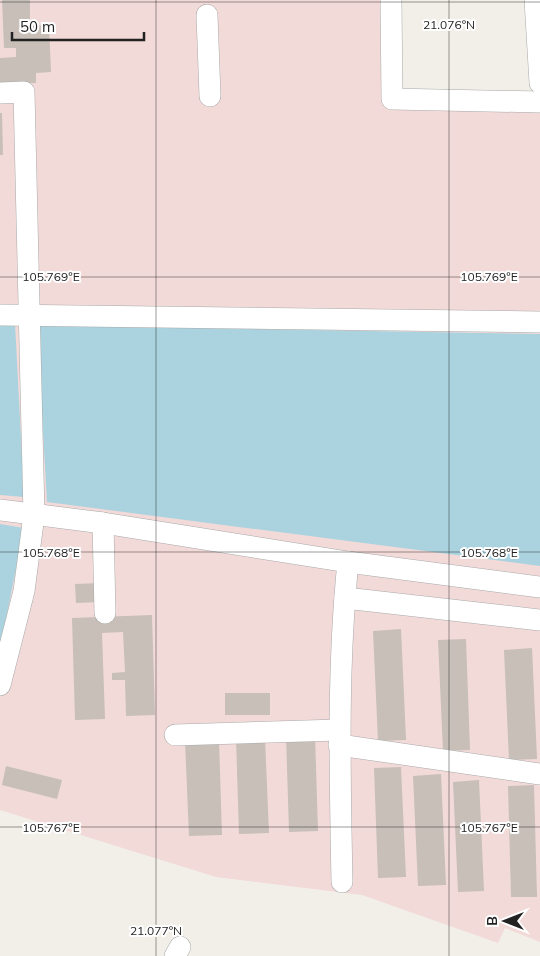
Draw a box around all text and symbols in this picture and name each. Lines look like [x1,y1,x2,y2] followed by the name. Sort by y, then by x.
[12,10,145,42] scale bar
[20,17,55,36] text: 50 m
[423,17,475,32] text: 21.076°N
[22,269,80,284] text: 105.769°E
[460,269,518,284] text: 105.769°E
[22,545,80,560] text: 105.768°E
[460,545,518,560] text: 105.768°E
[22,820,80,835] text: 105.767°E
[460,820,518,835] text: 105.767°E
[480,896,530,946] north arrow
[483,916,501,926] text: B
[130,923,182,938] text: 21.077°N

